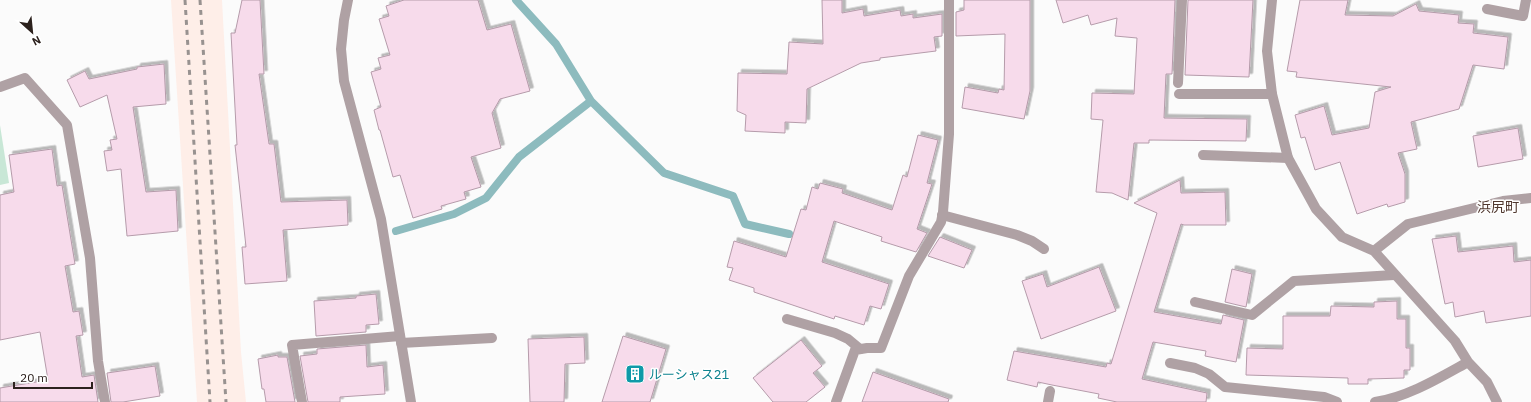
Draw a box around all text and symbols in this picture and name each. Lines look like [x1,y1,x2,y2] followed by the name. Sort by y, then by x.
[12,12,52,52] north arrow
[30,33,43,49] text: N
[1477,198,1519,216] district label: 浜尻町
[624,363,646,385] building icon: ルーシャス21
[14,364,92,390] scale bar
[649,366,730,383] place label: ルーシャス21
[20,370,48,385] text: 20 m

